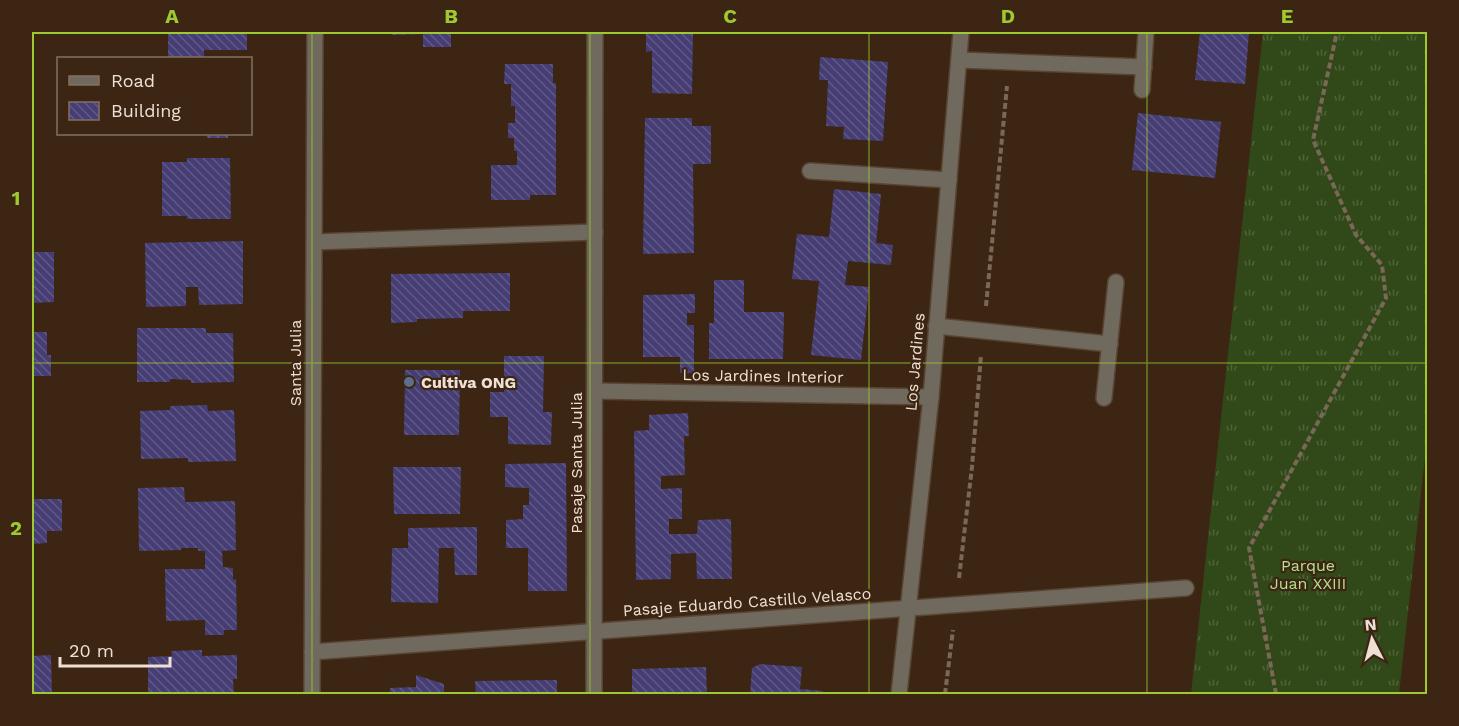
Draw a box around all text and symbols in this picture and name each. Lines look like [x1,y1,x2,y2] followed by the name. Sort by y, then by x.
[165,4,179,28] text: A
[444,4,458,28] text: B
[723,4,737,28] text: C
[1001,4,1015,28] text: D
[1281,4,1293,28] text: E
[57,57,252,135] legend
[111,70,155,91] text: Road
[111,100,181,121] text: Building
[12,186,20,210] text: 1
[901,312,929,412] street label: Los Jardines
[286,320,305,406] street label: Santa Julia
[682,365,844,387] street label: Los Jardines Interior
[421,373,516,392] place label: Cultiva ONG
[402,375,416,389] marker: Cultiva ONG
[567,392,586,534] street label: Pasaje Santa Julia
[10,516,22,540] text: 2
[1270,556,1346,593] park label: Parque Juan XXIII
[622,584,872,620] street label: Pasaje Eduardo Castillo Velasco
[1342,609,1402,669] north arrow
[1364,615,1377,635] text: N
[60,630,170,668] scale bar
[69,640,114,661] text: 20 m

